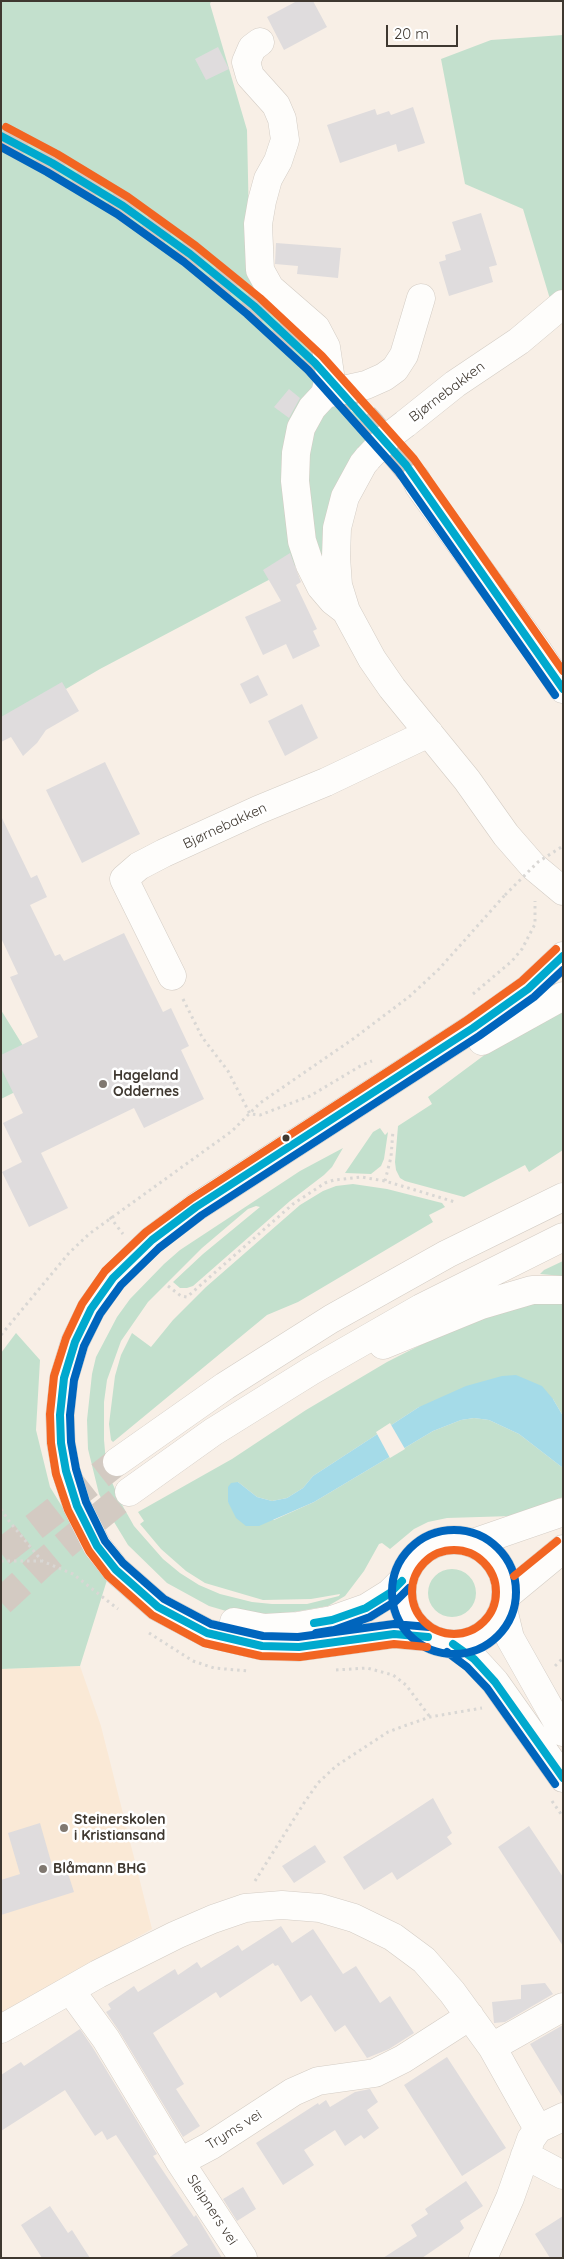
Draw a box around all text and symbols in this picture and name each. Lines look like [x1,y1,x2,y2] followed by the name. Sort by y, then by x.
[389,15,462,47] scale bar
[394,24,429,43] text: 20 m
[406,358,488,426] street label: Bjørnebakken
[181,799,269,853] street label: Bjørnebakken
[113,1068,179,1100] place label: Hageland Oddernes
[97,1078,109,1090] marker: Hageland Oddernes
[281,1133,291,1143] unlabelled marker
[74,1812,166,1844] place label: Steinerskolen i Kristiansand
[58,1822,70,1834] marker: Steinerskolen i Kristiansand
[53,1861,146,1877] place label: Blåmann BHG
[37,1863,49,1875] marker: Blåmann BHG
[203,2106,265,2154] street label: Tryms vei
[183,2172,241,2248] street label: Sleipners vei

